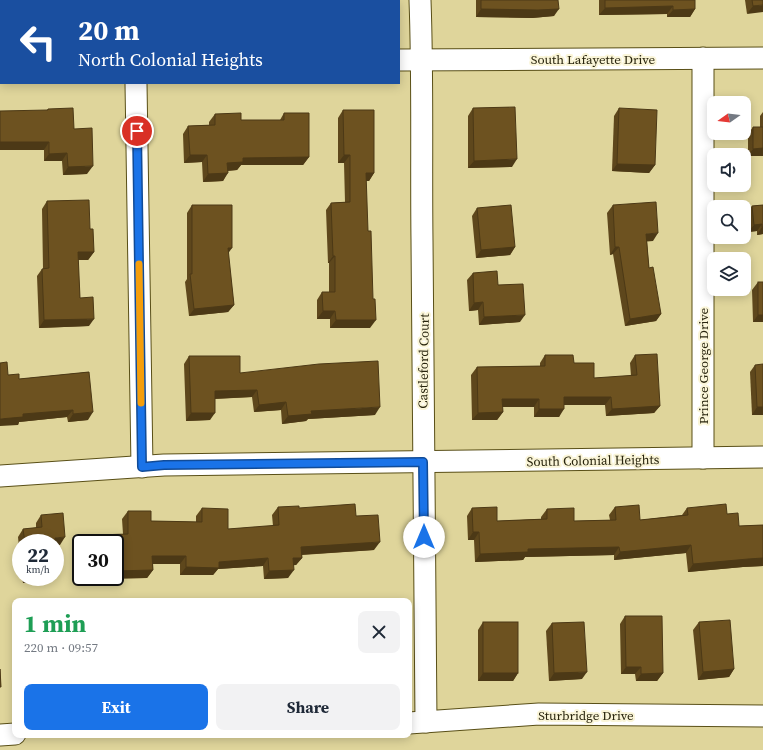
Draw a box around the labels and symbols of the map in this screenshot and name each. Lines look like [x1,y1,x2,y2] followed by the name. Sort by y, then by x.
[531,51,656,68] street label: South Lafayette Drive
[707,96,751,140] north arrow
[120,114,154,148] pin
[695,307,712,424] street label: Prince George Drive
[414,313,433,409] street label: Castleford Court
[527,451,660,470] street label: South Colonial Heights
[403,516,445,558] position arrow
[72,534,124,586] speed limit sign: 30
[538,707,634,724] street label: Sturbridge Drive

